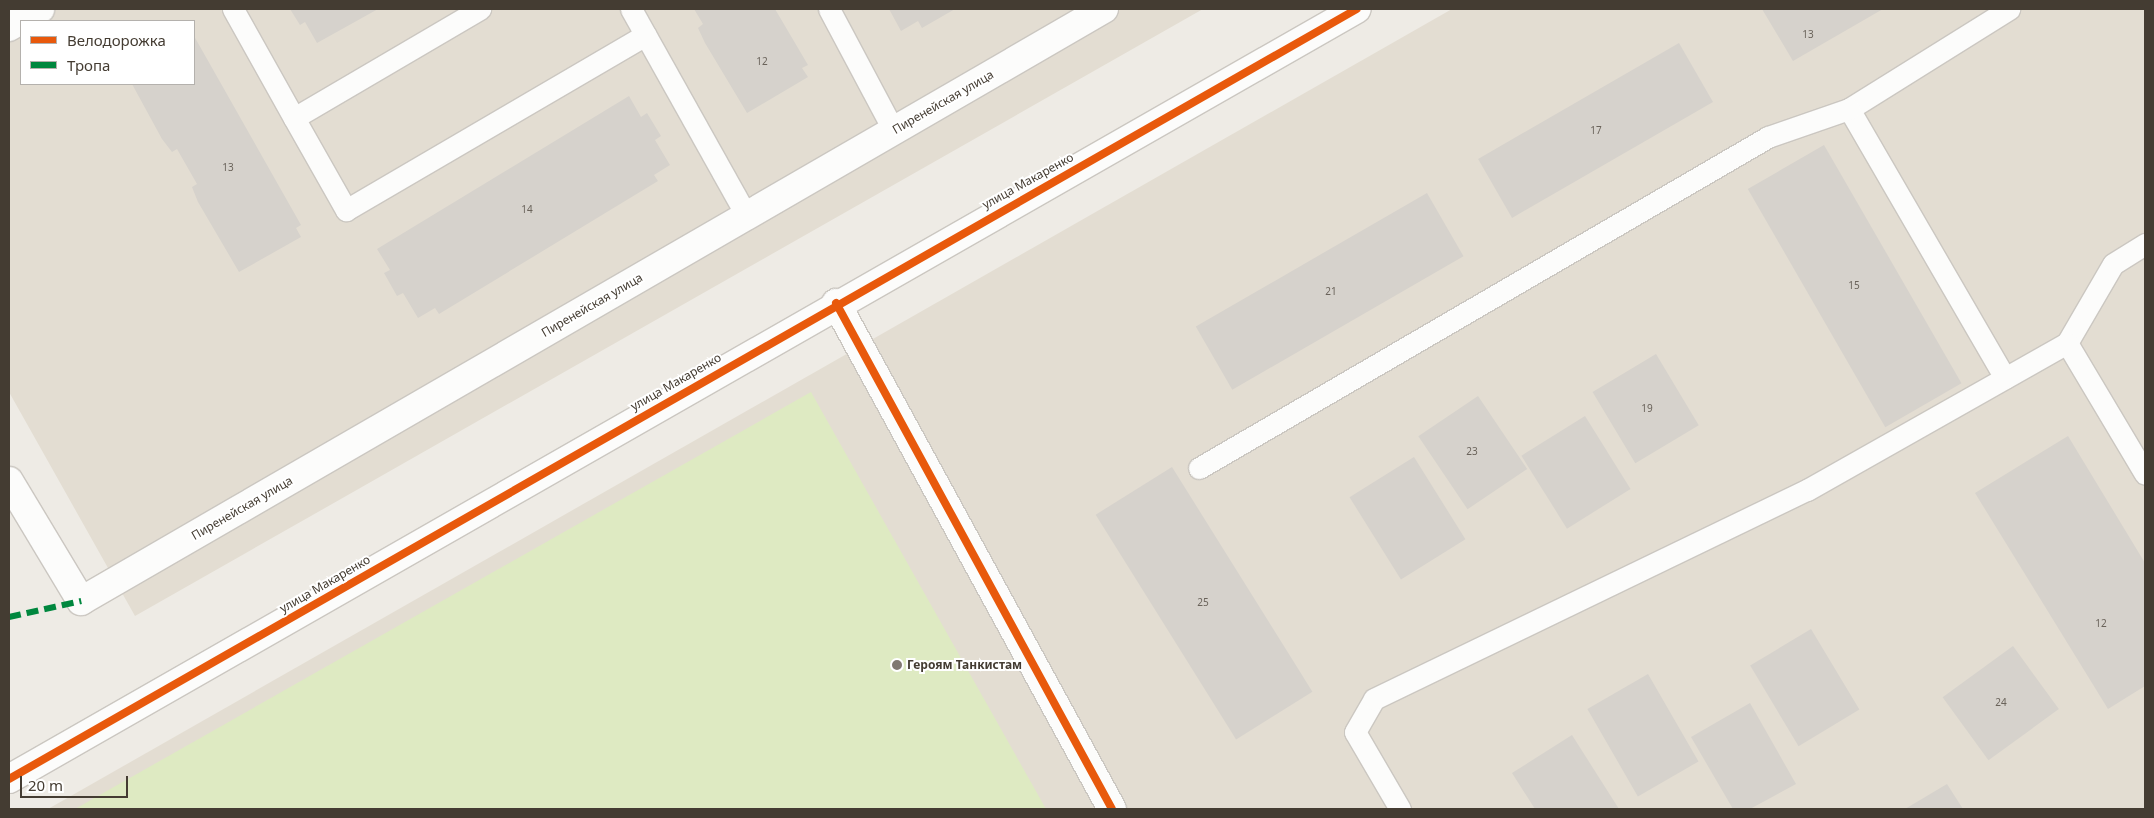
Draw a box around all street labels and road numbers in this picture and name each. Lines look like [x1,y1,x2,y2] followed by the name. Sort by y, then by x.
[890,67,996,137] street label: Пиренейская улица
[980,150,1076,212] street label: улица Макаренко
[539,270,645,340] street label: Пиренейская улица
[628,350,724,414] street label: улица Макаренко
[189,473,295,543] street label: Пиренейская улица
[277,552,373,616] street label: улица Макаренко

